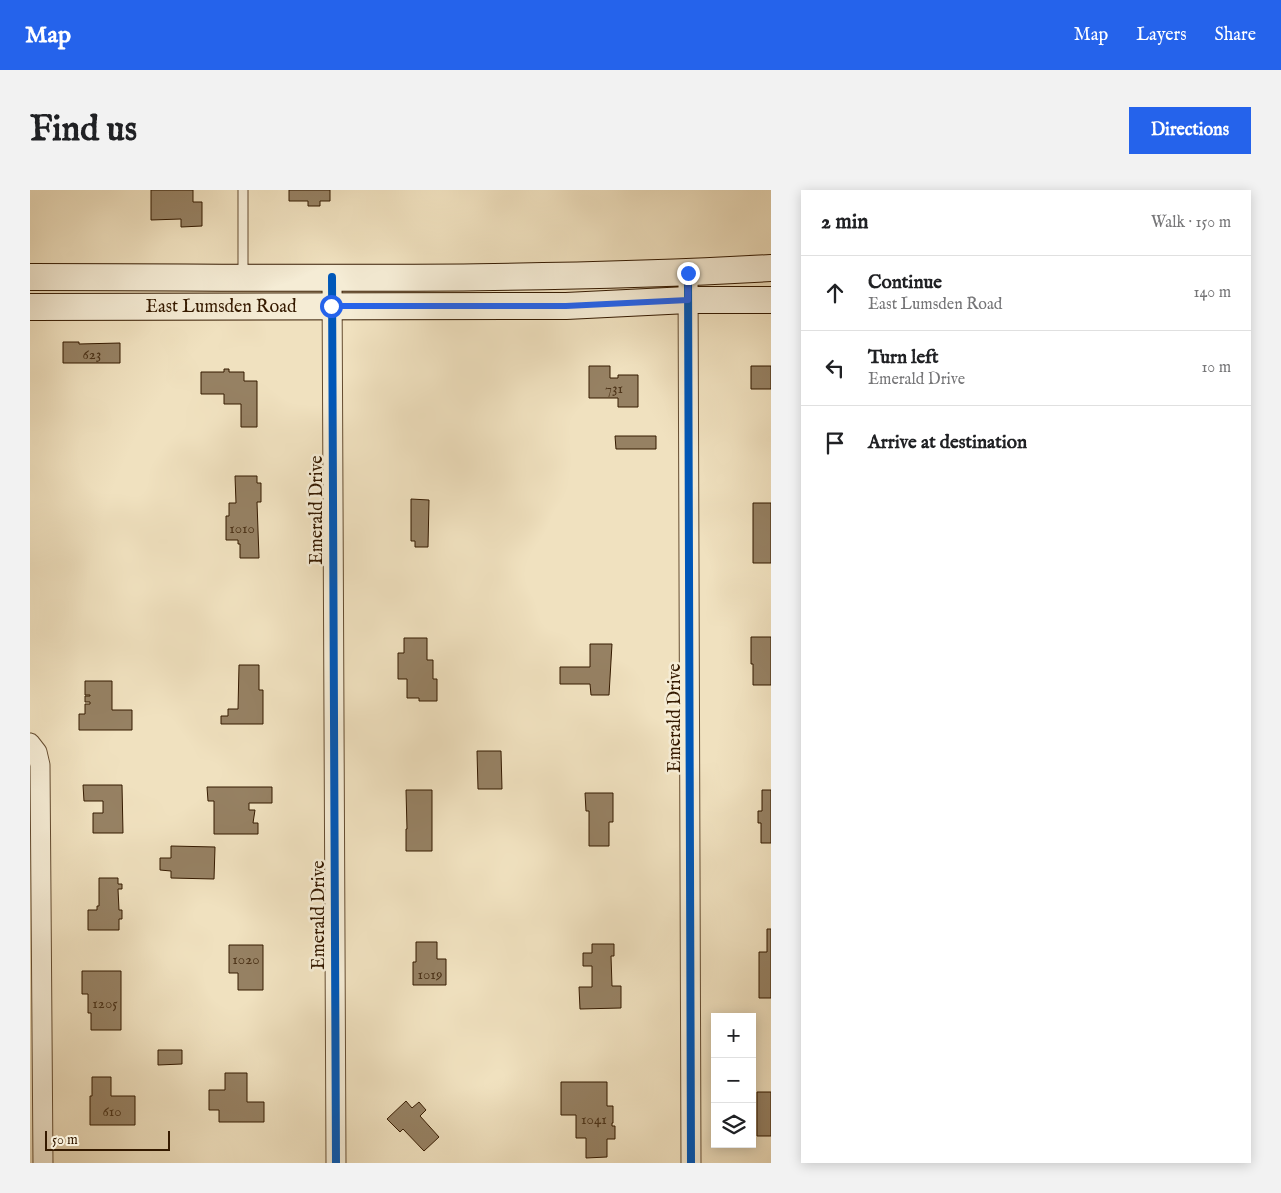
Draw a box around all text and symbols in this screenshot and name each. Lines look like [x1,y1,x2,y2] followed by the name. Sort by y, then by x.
[25,20,71,51] text: Map
[1074,24,1108,47] text: Map
[1136,24,1187,47] text: Layers
[1215,24,1256,47] text: Share
[1129,107,1251,154] button: Directions
[30,108,137,153] text: Find us
[821,209,868,236] text: 2 min
[1151,213,1231,233] text: Walk · 150 m
[677,262,700,285] route end
[868,271,942,295] text: Continue
[821,279,849,307] icon: ahead
[1193,283,1231,303] text: 140 m
[320,295,343,318] route start
[868,295,1002,315] text: East Lumsden Road
[145,296,297,319] street label: East Lumsden Road
[83,345,101,364] house number: 623
[868,346,939,370] text: Turn left
[821,354,849,382] icon: left
[1201,358,1231,378] text: 10 m
[868,370,965,390] text: Emerald Drive
[605,379,623,398] house number: 731
[821,429,849,457] icon: arrive
[868,431,1027,455] text: Arrive at destination
[306,455,329,565] street label: Emerald Drive
[229,519,255,538] house number: 1010
[664,663,687,773] street label: Emerald Drive
[308,860,331,970] street label: Emerald Drive
[232,950,260,969] house number: 1020
[418,965,442,984] house number: 1019
[92,994,118,1013] house number: 1205
[711,1013,756,1148] map controls
[711,1013,756,1058] button: +
[711,1058,756,1103] button: −
[102,1102,122,1121] house number: 610
[711,1103,756,1148] button: layers
[581,1110,607,1129] house number: 1041
[45,1128,170,1151] scale bar
[52,1131,78,1149] text: 50 m

